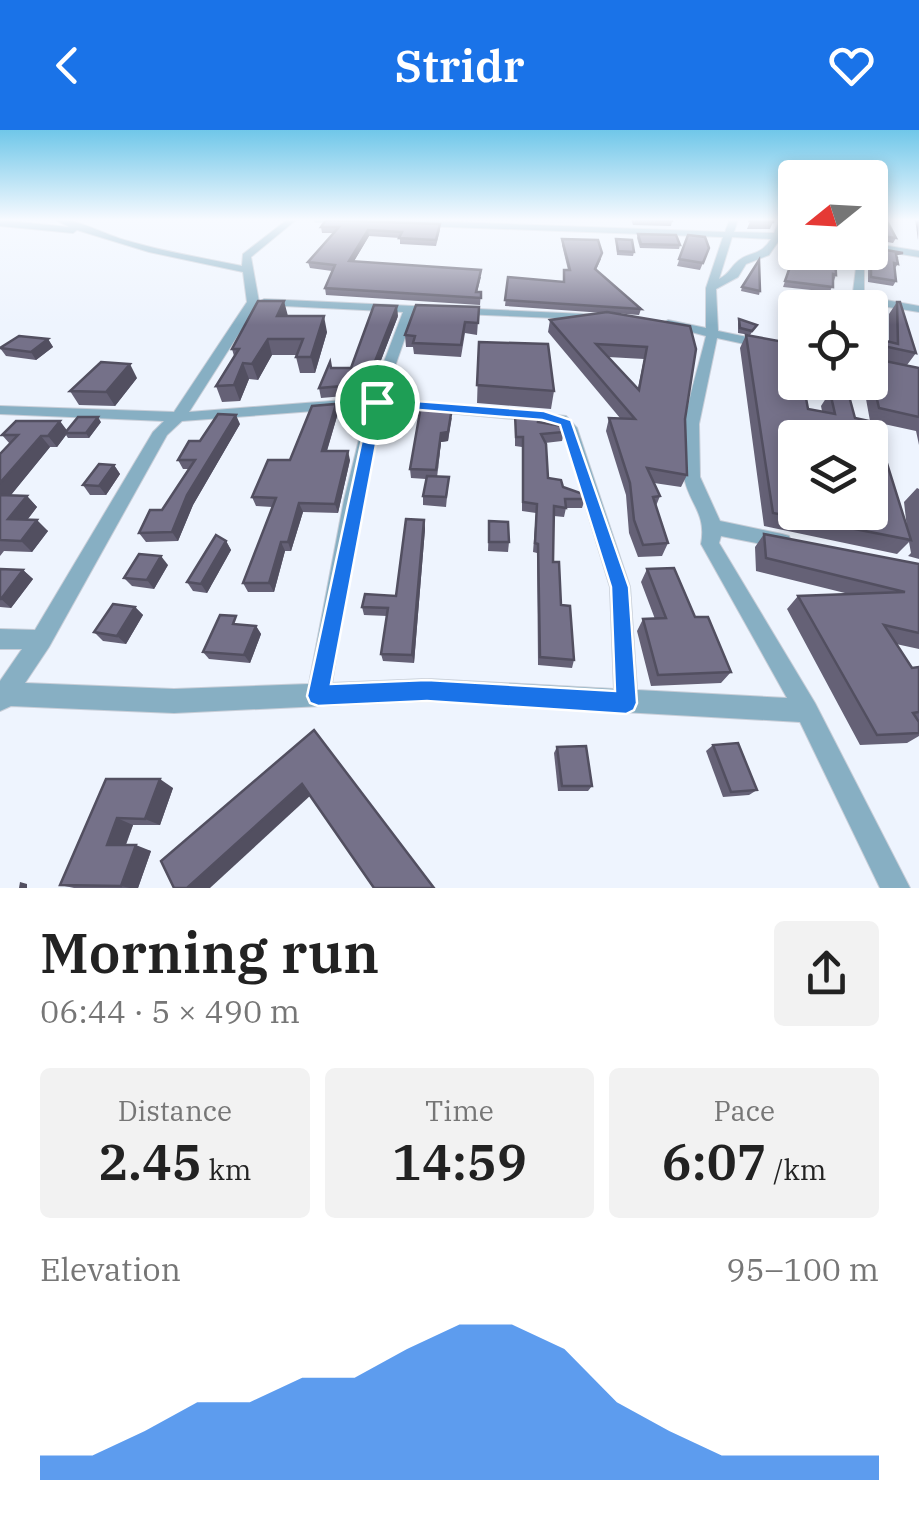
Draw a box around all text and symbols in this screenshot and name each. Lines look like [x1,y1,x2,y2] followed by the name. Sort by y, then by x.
[394,36,525,94] text: Stridr
[40,38,95,93] icon: back
[824,38,879,93] icon: heart
[778,160,888,270] north arrow
[778,160,888,530] map controls
[778,290,888,400] button: locate
[335,360,420,445] pin
[350,375,405,430] icon: arrive
[778,420,888,530] button: layers
[40,917,379,988] text: Morning run
[774,921,879,1026] button: share
[40,990,300,1032] text: 06:44 · 5 × 490 m
[118,1092,232,1129] text: Distance
[425,1092,494,1129] text: Time
[713,1092,775,1129] text: Pace
[98,1129,202,1194] text: 2.45
[392,1129,527,1194] text: 14:59
[662,1129,767,1194] text: 6:07
[202,1151,252,1188] text: km
[767,1151,827,1188] text: /km
[40,1248,181,1290] text: Elevation
[726,1248,879,1290] text: 95–100 m

